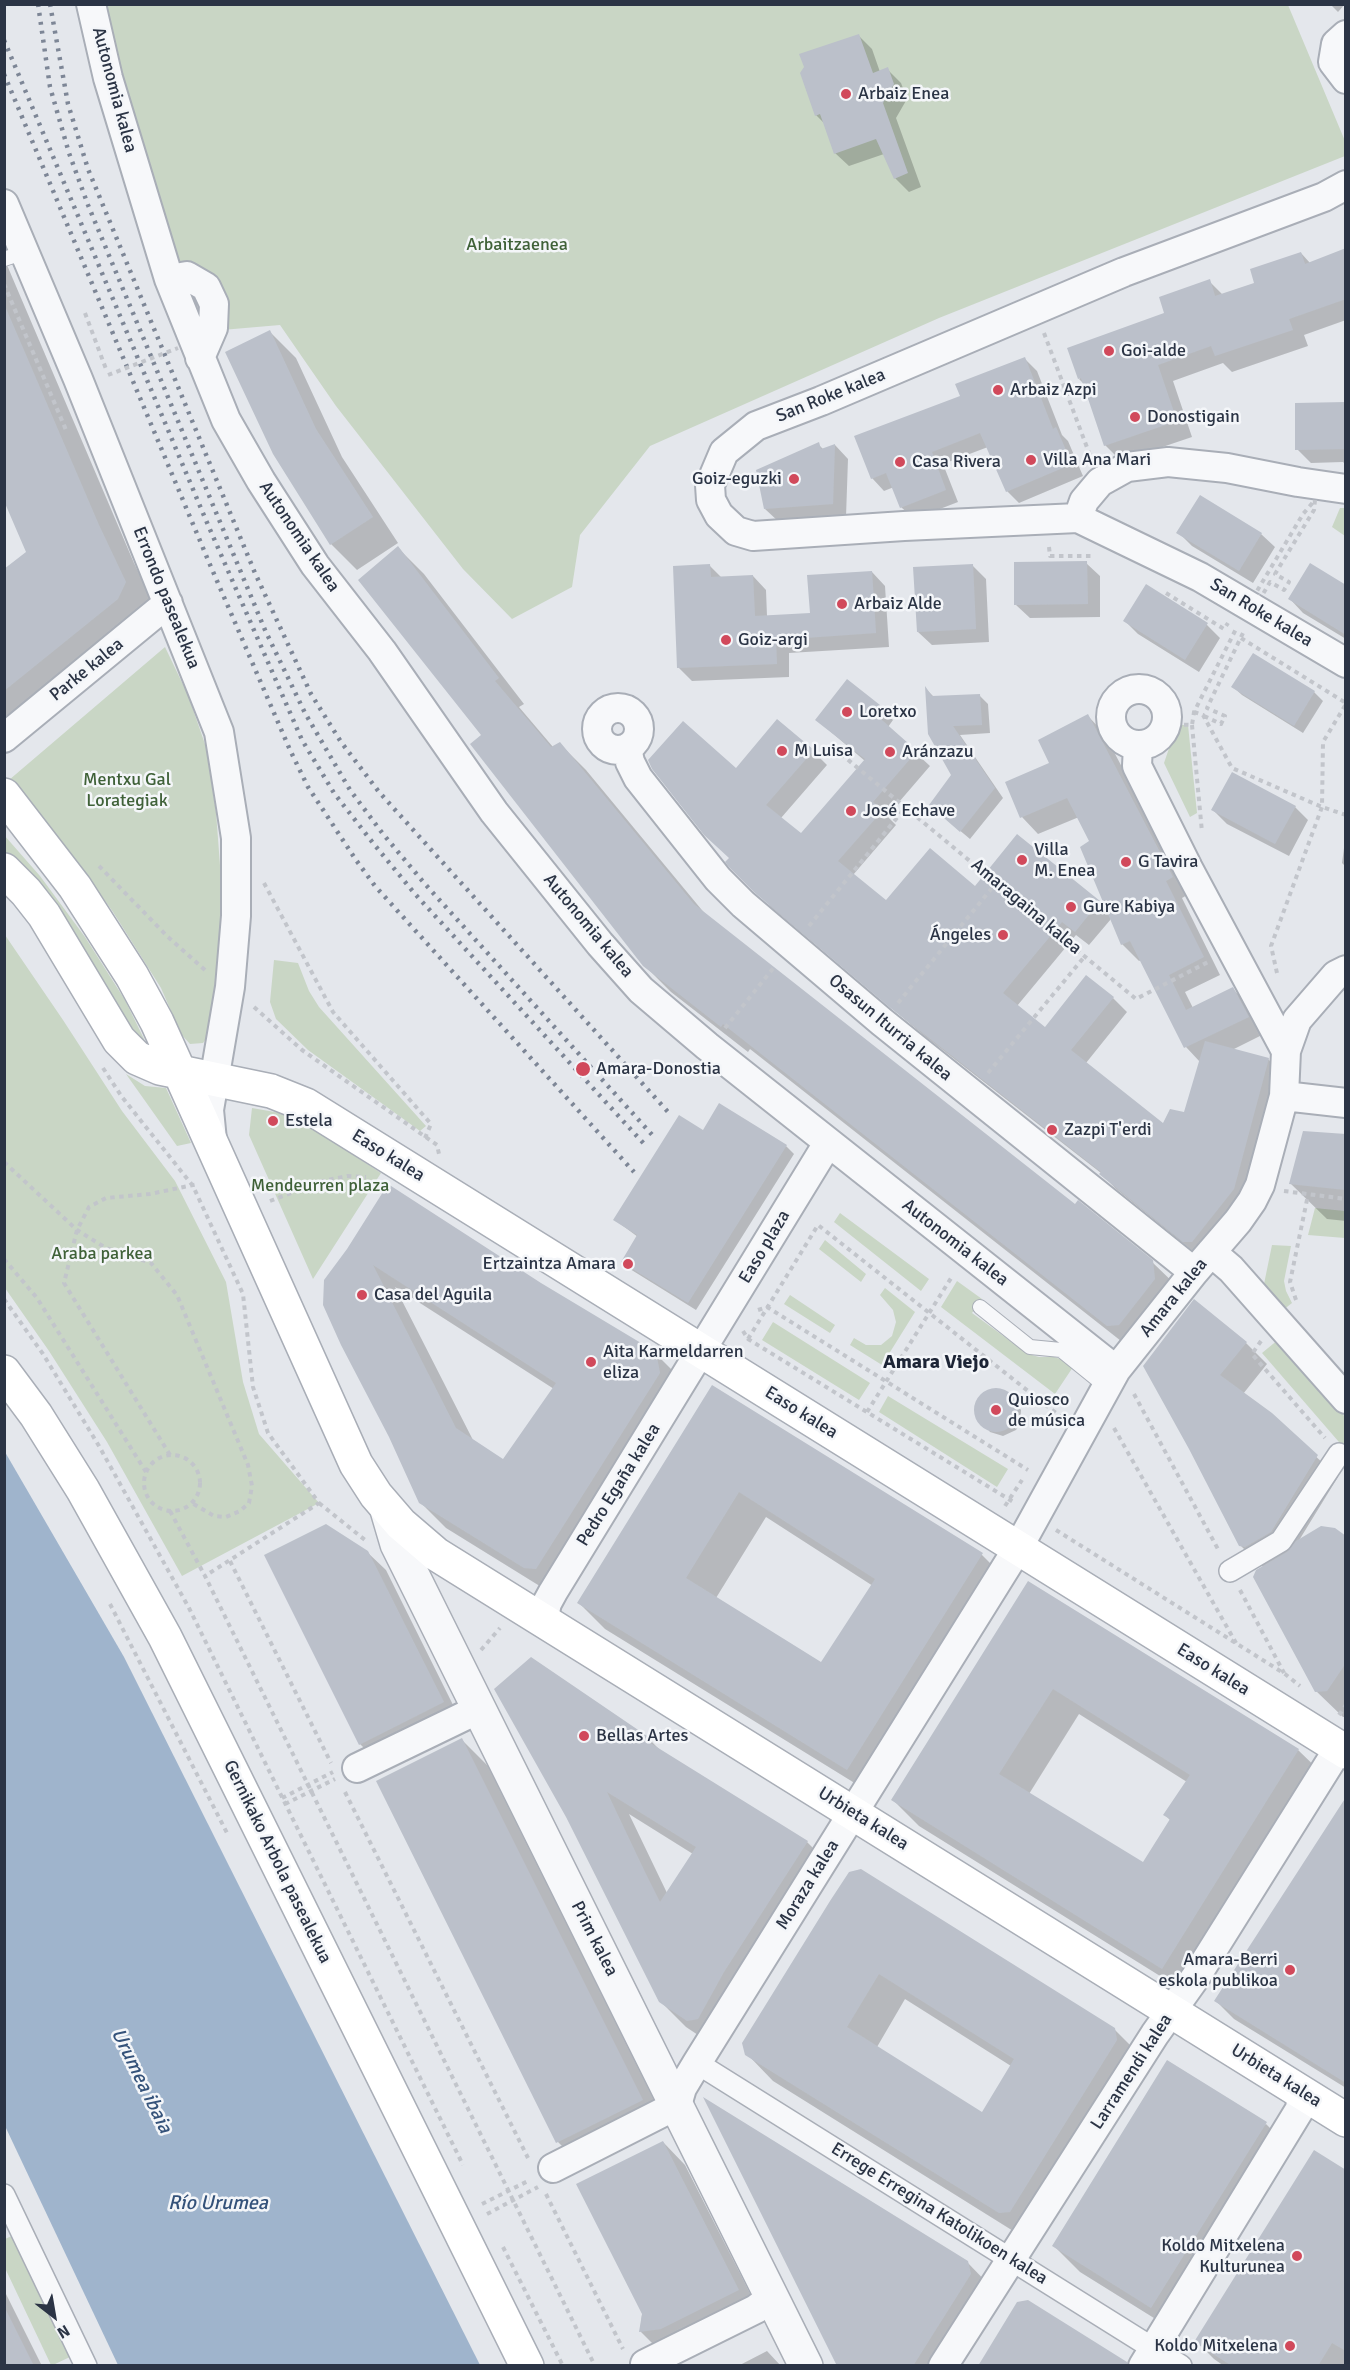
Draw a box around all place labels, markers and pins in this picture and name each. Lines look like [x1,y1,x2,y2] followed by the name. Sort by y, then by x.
[858,83,949,105] place label: Arbaiz Enea
[839,87,853,101] marker: Arbaiz Enea
[1121,340,1186,362] place label: Goi-alde
[1102,344,1116,358] marker: Goi-alde
[1010,379,1097,401] place label: Arbaiz Azpi
[991,383,1005,397] marker: Arbaiz Azpi
[1147,406,1240,428] place label: Donostigain
[1128,410,1142,424] marker: Donostigain
[1043,449,1151,471] place label: Villa Ana Mari
[912,451,1001,473] place label: Casa Rivera
[1024,453,1038,467] marker: Villa Ana Mari
[893,455,907,469] marker: Casa Rivera
[692,468,782,490] place label: Goiz-eguzki
[787,472,801,486] marker: Goiz-eguzki
[854,593,942,615] place label: Arbaiz Alde
[835,597,849,611] marker: Arbaiz Alde
[738,629,808,651] place label: Goiz-argi
[719,633,733,647] marker: Goiz-argi
[859,701,916,723] place label: Loretxo
[840,705,854,719] marker: Loretxo
[794,740,853,762] place label: M Luisa
[902,741,973,763] place label: Aránzazu
[775,744,789,758] marker: M Luisa
[883,745,897,759] marker: Aránzazu
[863,800,955,822] place label: José Echave
[844,804,858,818] marker: José Echave
[1034,839,1095,882] place label: Villa M. Enea
[1138,851,1198,873] place label: G Tavira
[1015,853,1029,867] marker: Villa M. Enea
[1119,855,1133,869] marker: G Tavira
[1083,896,1175,918] place label: Gure Kabiya
[1064,900,1078,914] marker: Gure Kabiya
[930,924,991,946] place label: Ángeles
[996,928,1010,942] marker: Ángeles
[596,1058,721,1080] place label: Amara-Donostia
[574,1060,592,1078] marker: Amara-Donostia
[285,1110,333,1132] place label: Estela
[266,1114,280,1128] marker: Estela
[1064,1119,1152,1141] place label: Zazpi T'erdi
[1045,1123,1059,1137] marker: Zazpi T'erdi
[483,1253,616,1275] place label: Ertzaintza Amara
[621,1257,635,1271] marker: Ertzaintza Amara
[374,1284,492,1306] place label: Casa del Aguila
[355,1288,369,1302] marker: Casa del Aguila
[603,1341,744,1384] place label: Aita Karmeldarren eliza
[584,1355,598,1369] marker: Aita Karmeldarren eliza
[1008,1389,1085,1432] place label: Quiosco de música
[989,1403,1003,1417] marker: Quiosco de música
[596,1725,688,1747] place label: Bellas Artes
[577,1729,591,1743] marker: Bellas Artes
[1159,1949,1278,1992] place label: Amara-Berri eskola publikoa
[1283,1963,1297,1977] marker: Amara-Berri eskola publikoa
[1161,2235,1285,2278] place label: Koldo Mitxelena Kulturunea
[1290,2249,1304,2263] marker: Koldo Mitxelena Kulturunea
[1154,2335,1278,2357] place label: Koldo Mitxelena
[1283,2339,1297,2353] marker: Koldo Mitxelena

